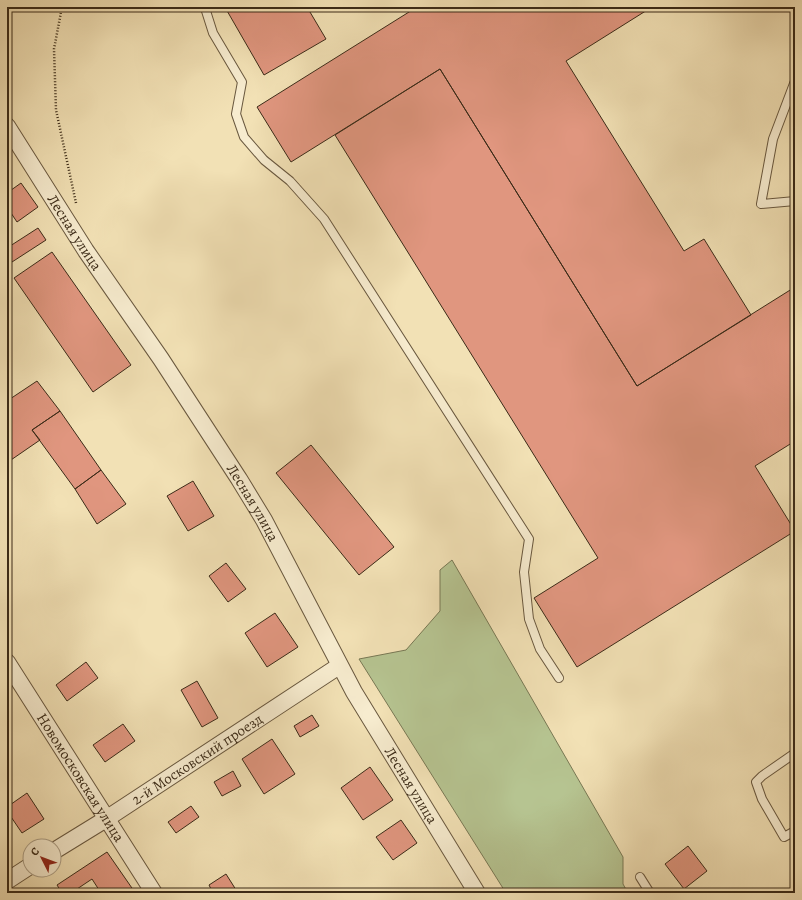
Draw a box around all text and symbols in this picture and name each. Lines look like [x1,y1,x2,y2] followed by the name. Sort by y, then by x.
[43,190,107,275] street label: Лесная улица
[222,460,284,545] street label: Лесная улица
[32,709,129,846] street label: Новомосковская улица
[128,709,266,810] street label: 2-й Московский проезд
[380,743,442,828] street label: Лесная улица
[22,838,62,878] north arrow
[27,844,43,859] text: С

